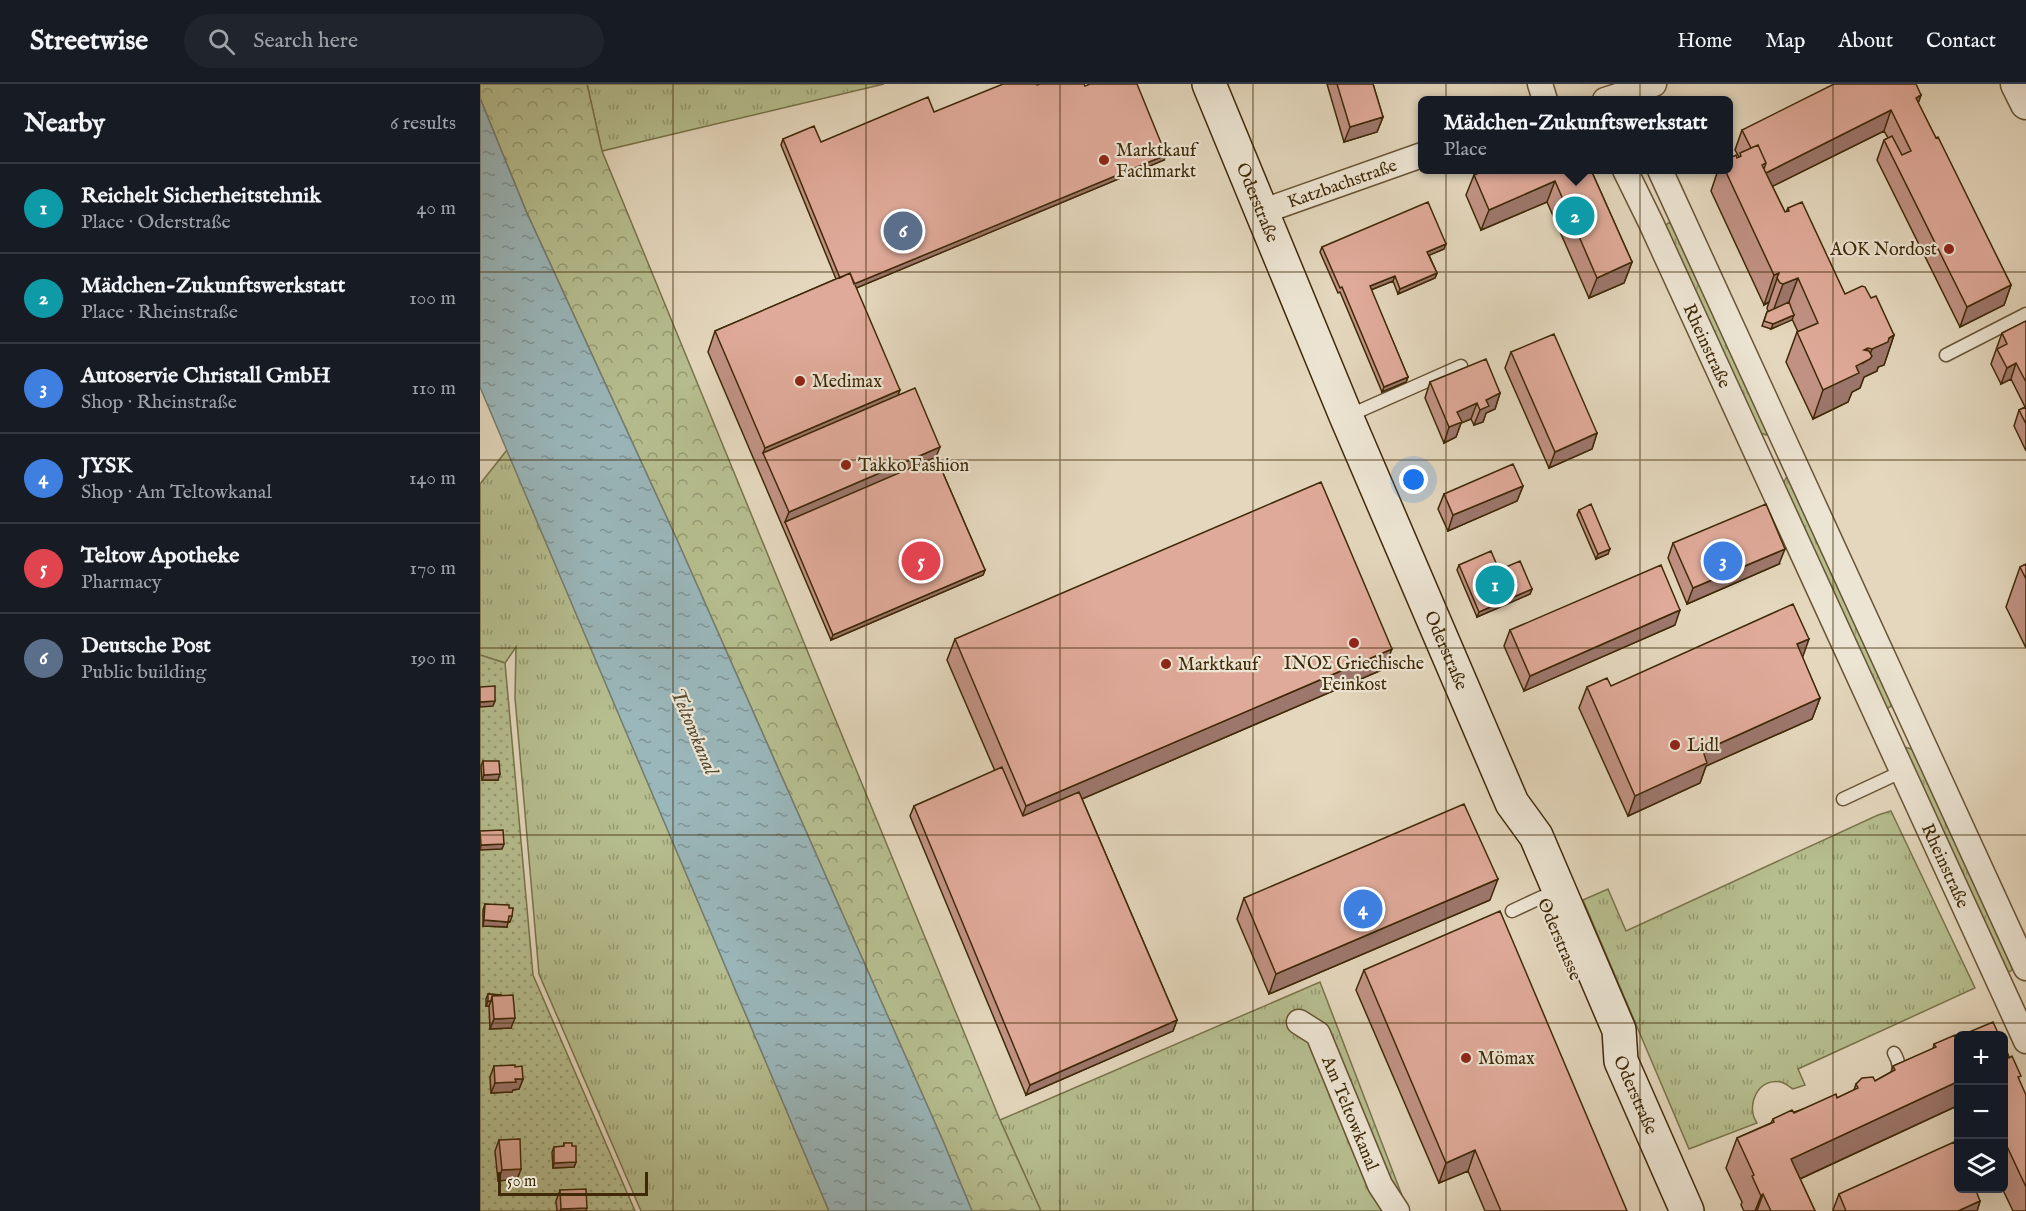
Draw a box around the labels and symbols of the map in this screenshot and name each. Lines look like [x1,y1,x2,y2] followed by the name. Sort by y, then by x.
[1116,140,1200,184] place label: Marktkauf Fachmarkt
[1097,153,1111,167] marker: Marktkauf Fachmarkt
[1285,155,1400,215] street label: Katzbachstraße
[1230,160,1283,246] street label: Oderstraße
[1556,194,1594,238] pin: 2
[884,208,922,254] pin: 6
[1829,239,1937,262] place label: AOK Nordost
[1942,242,1956,256] marker: AOK Nordost
[1677,300,1735,392] street label: Rheinstraße
[812,371,882,394] place label: Medimax
[793,374,807,388] marker: Medimax
[858,455,969,478] place label: Takko Fashion
[839,458,853,472] marker: Takko Fashion
[1399,465,1428,494] your location
[902,538,940,584] pin: 5
[1704,538,1742,584] pin: 3
[1476,562,1514,608] pin: 1
[1418,608,1472,694] street label: Oderstraße
[1347,636,1361,650] marker: INOΣ Griechische Feinkost
[1284,653,1424,697] place label: INOΣ Griechische Feinkost
[1178,654,1262,677] place label: Marktkauf
[1159,657,1173,671] marker: Marktkauf
[664,684,724,781] water label: Teltowkanal
[1687,735,1719,758] place label: Lidl
[1668,738,1682,752] marker: Lidl
[1915,820,1974,912] street label: Rheinstraße
[1344,886,1382,932] pin: 4
[1531,895,1586,984] street label: Oderstrasse
[1478,1048,1535,1071] place label: Mömax
[1459,1051,1473,1065] marker: Mömax
[1315,1052,1383,1174] street label: Am Teltowkanal
[1607,1052,1662,1138] street label: Oderstraße
[498,1169,648,1196] scale bar

